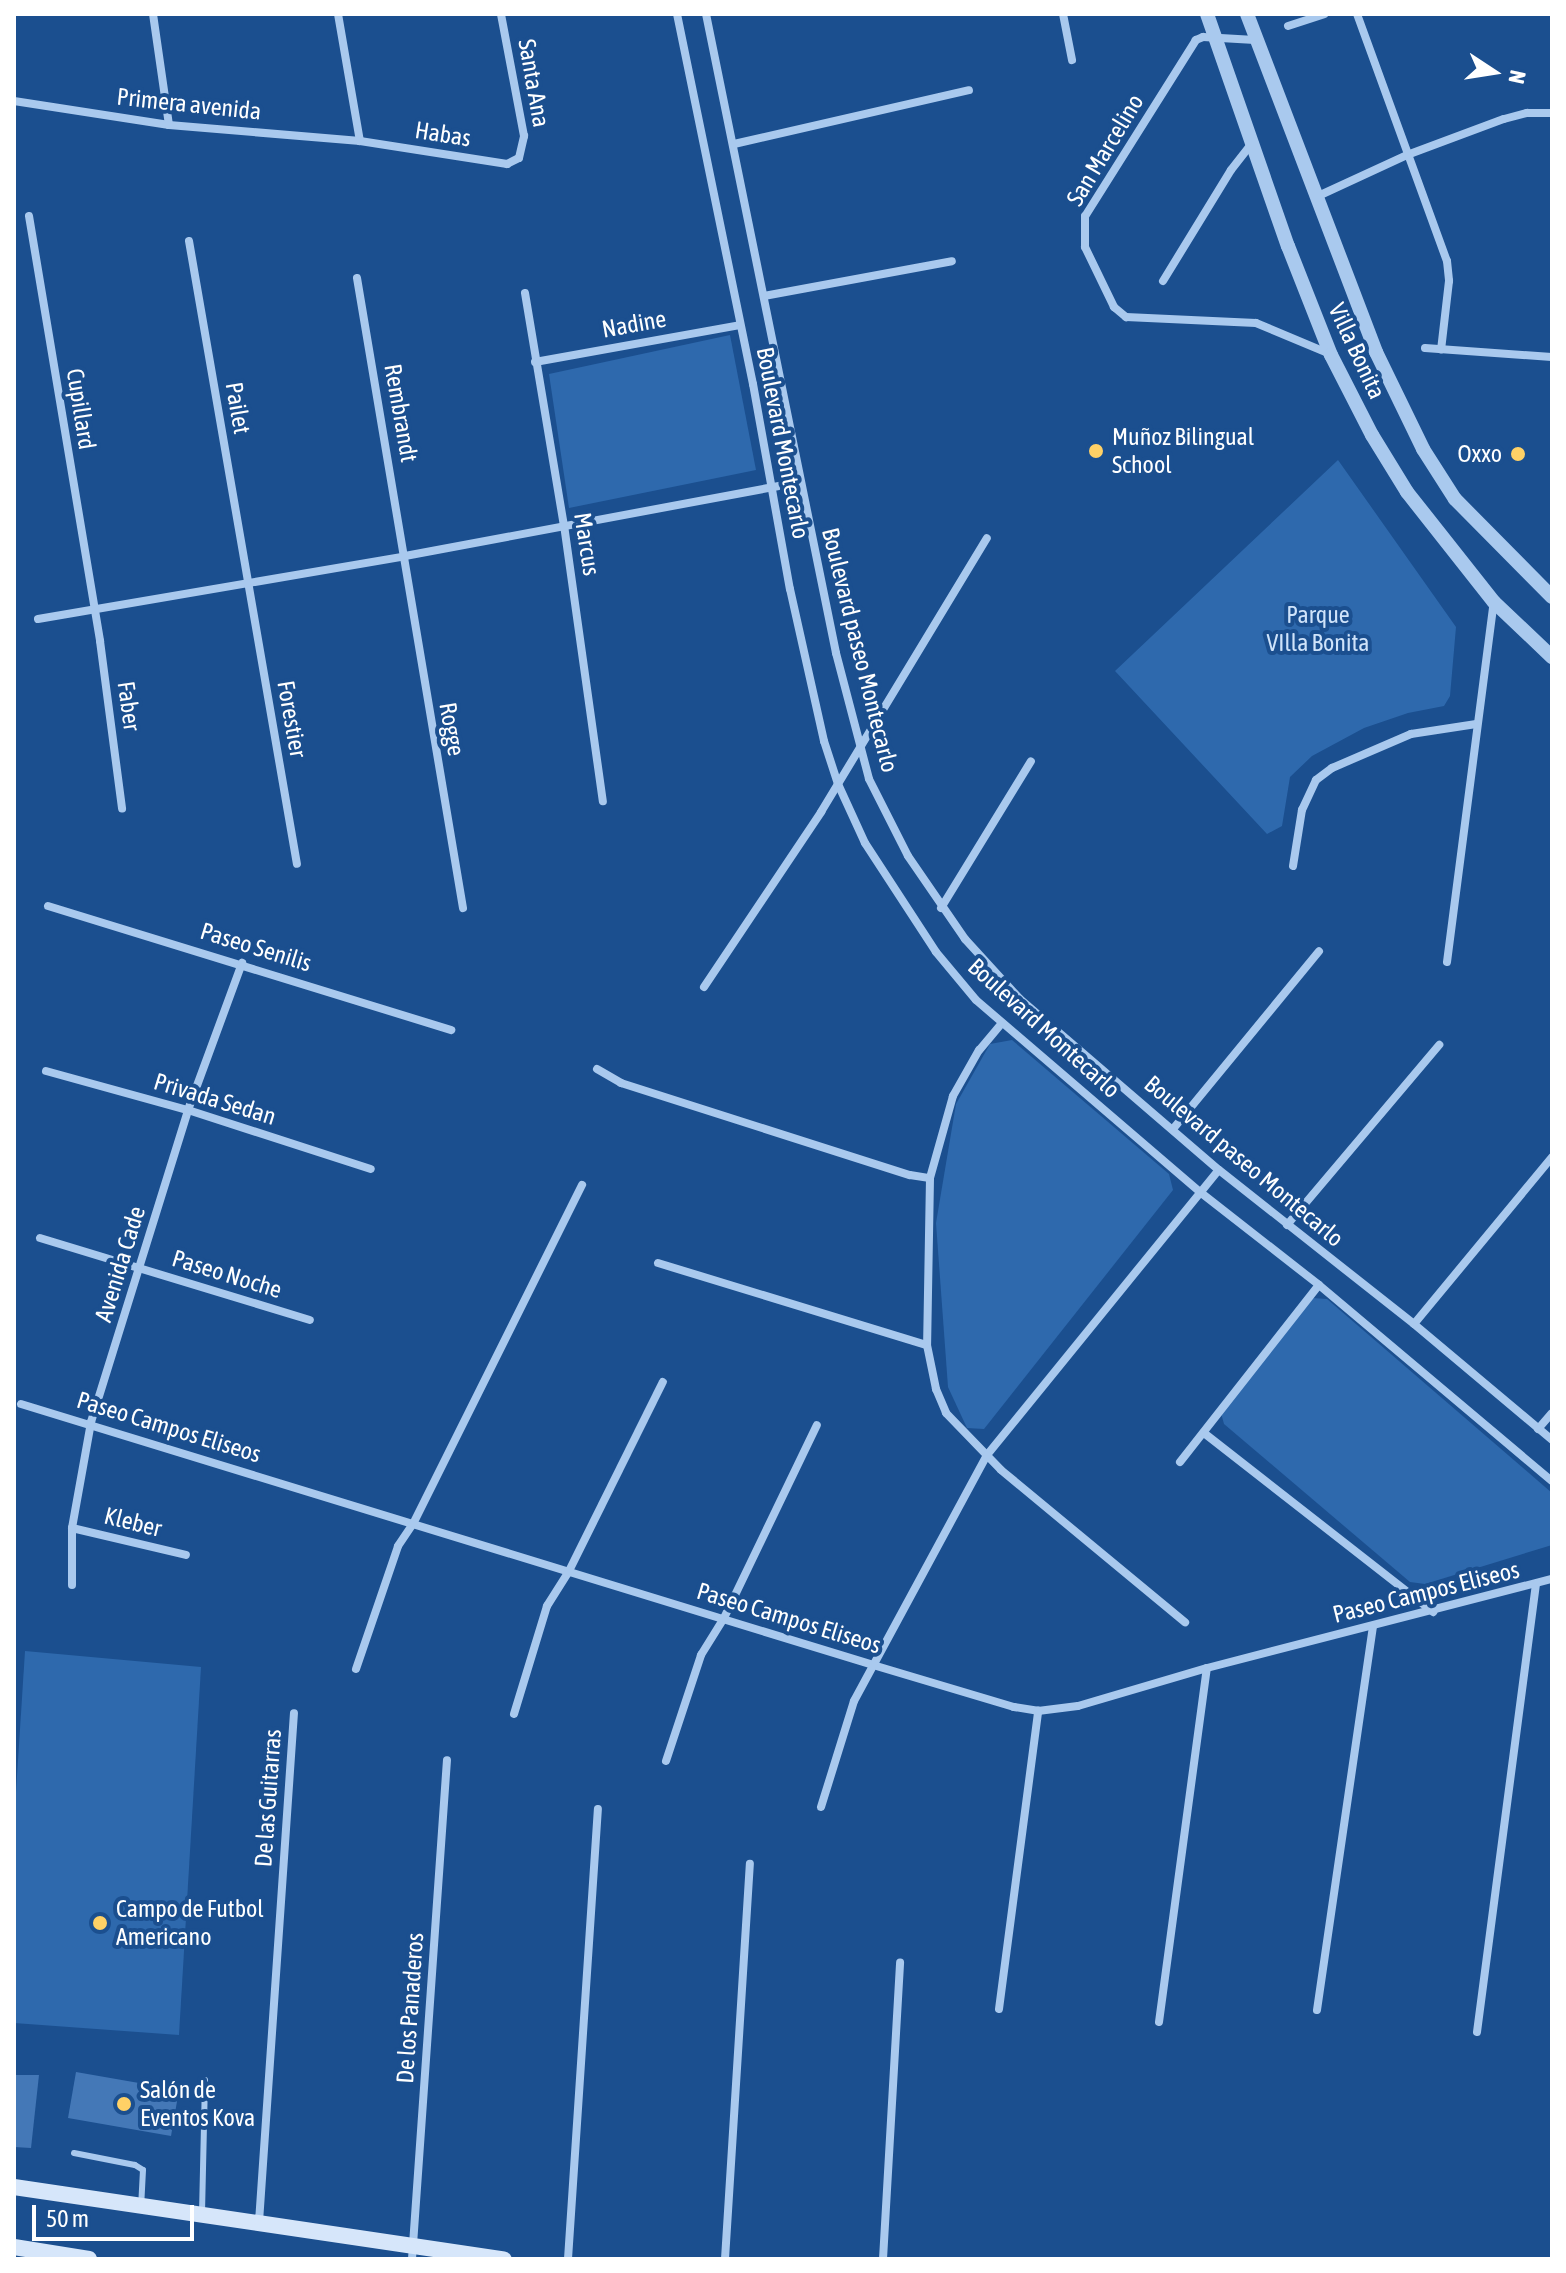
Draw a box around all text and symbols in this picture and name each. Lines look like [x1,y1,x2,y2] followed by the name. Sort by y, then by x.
[1454,32,1534,112] north arrow
[512,37,556,129] street label: Santa Ana
[1503,68,1532,86] text: N
[115,82,263,126] street label: Primera avenida
[1060,89,1150,211] street label: San Marcelino
[413,115,473,153] street label: Habas
[1322,299,1392,403] street label: Villa Bonita
[600,304,668,344] street label: Nadine
[750,345,816,541] street label: Boulevard Montecarlo
[378,362,424,464] street label: Rembrandt
[60,366,102,452] street label: Cupillard
[219,380,257,436] street label: Pailet
[1112,423,1254,479] place label: Muñoz Bilingual School
[1458,440,1502,468] place label: Oxxo
[1087,442,1105,460] marker: Muñoz Bilingual School
[1509,445,1527,463] marker: Oxxo
[568,511,606,577] street label: Marcus
[816,525,904,775] street label: Boulevard paseo Montecarlo
[1267,601,1369,657] park label: Parque VIlla Bonita
[271,678,313,760] street label: Forestier
[111,679,147,733] street label: Faber
[433,700,471,758] street label: Rogge
[197,916,315,978] street label: Paseo Senilis
[962,952,1126,1104] street label: Boulevard Montecarlo
[151,1067,279,1131] street label: Privada Sedan
[1139,1069,1349,1253] street label: Boulevard paseo Montecarlo
[89,1203,151,1325] street label: Avenida Cade
[169,1244,285,1304] street label: Paseo Noche
[73,1385,265,1469] street label: Paseo Campos Eliseos
[101,1501,165,1543] street label: Kleber
[1330,1555,1522,1629] street label: Paseo Campos Eliseos
[693,1576,885,1660] street label: Paseo Campos Eliseos
[249,1728,287,1868] street label: De las Guitarras
[116,1895,264,1951] place label: Campo de Futbol Americano
[91,1914,109,1932] marker: Campo de Futbol Americano
[390,1932,430,2084] street label: De los Panaderos
[140,2076,255,2132] place label: Salón de Eventos Kova
[115,2095,133,2113] marker: Salón de Eventos Kova
[36,2189,198,2239] scale bar
[46,2205,89,2232] text: 50 m

